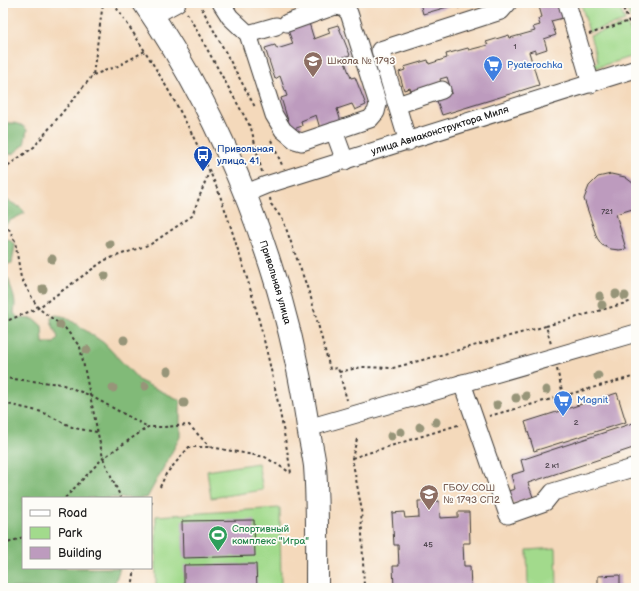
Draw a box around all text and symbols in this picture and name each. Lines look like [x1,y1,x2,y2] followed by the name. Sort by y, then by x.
[513,42,517,51] house number: 1
[302,50,324,78] school or university icon: Школа № 1793
[482,54,504,82] supermarket icon: Pyaterochka
[327,55,395,67] place label: Школа № 1793
[507,59,563,71] place label: Pyaterochka
[370,103,511,158] street label: улица Авиаконструктора Миля
[217,143,274,167] place label: Привольная улица, 41
[192,144,214,172] bus stop icon: Привольная улица, 41
[601,207,613,216] house number: 721
[257,239,293,326] street label: Привольная улица
[552,389,574,417] supermarket icon: Magnit
[577,394,608,406] place label: Magnit
[574,418,579,427] house number: 2
[545,461,559,470] house number: 2 к1
[443,482,500,506] place label: ГБОУ СОШ № 1793 СП2
[418,483,440,511] school or university icon: ГБОУ СОШ № 1793 СП2
[22,497,152,569] legend
[58,506,87,521] text: Road
[232,523,309,547] place label: Спортивный комплекс "Игра"
[207,524,229,552] sports icon: Спортивный комплекс "Игра"
[58,526,82,541] text: Park
[423,540,433,549] house number: 45
[58,546,102,561] text: Building

